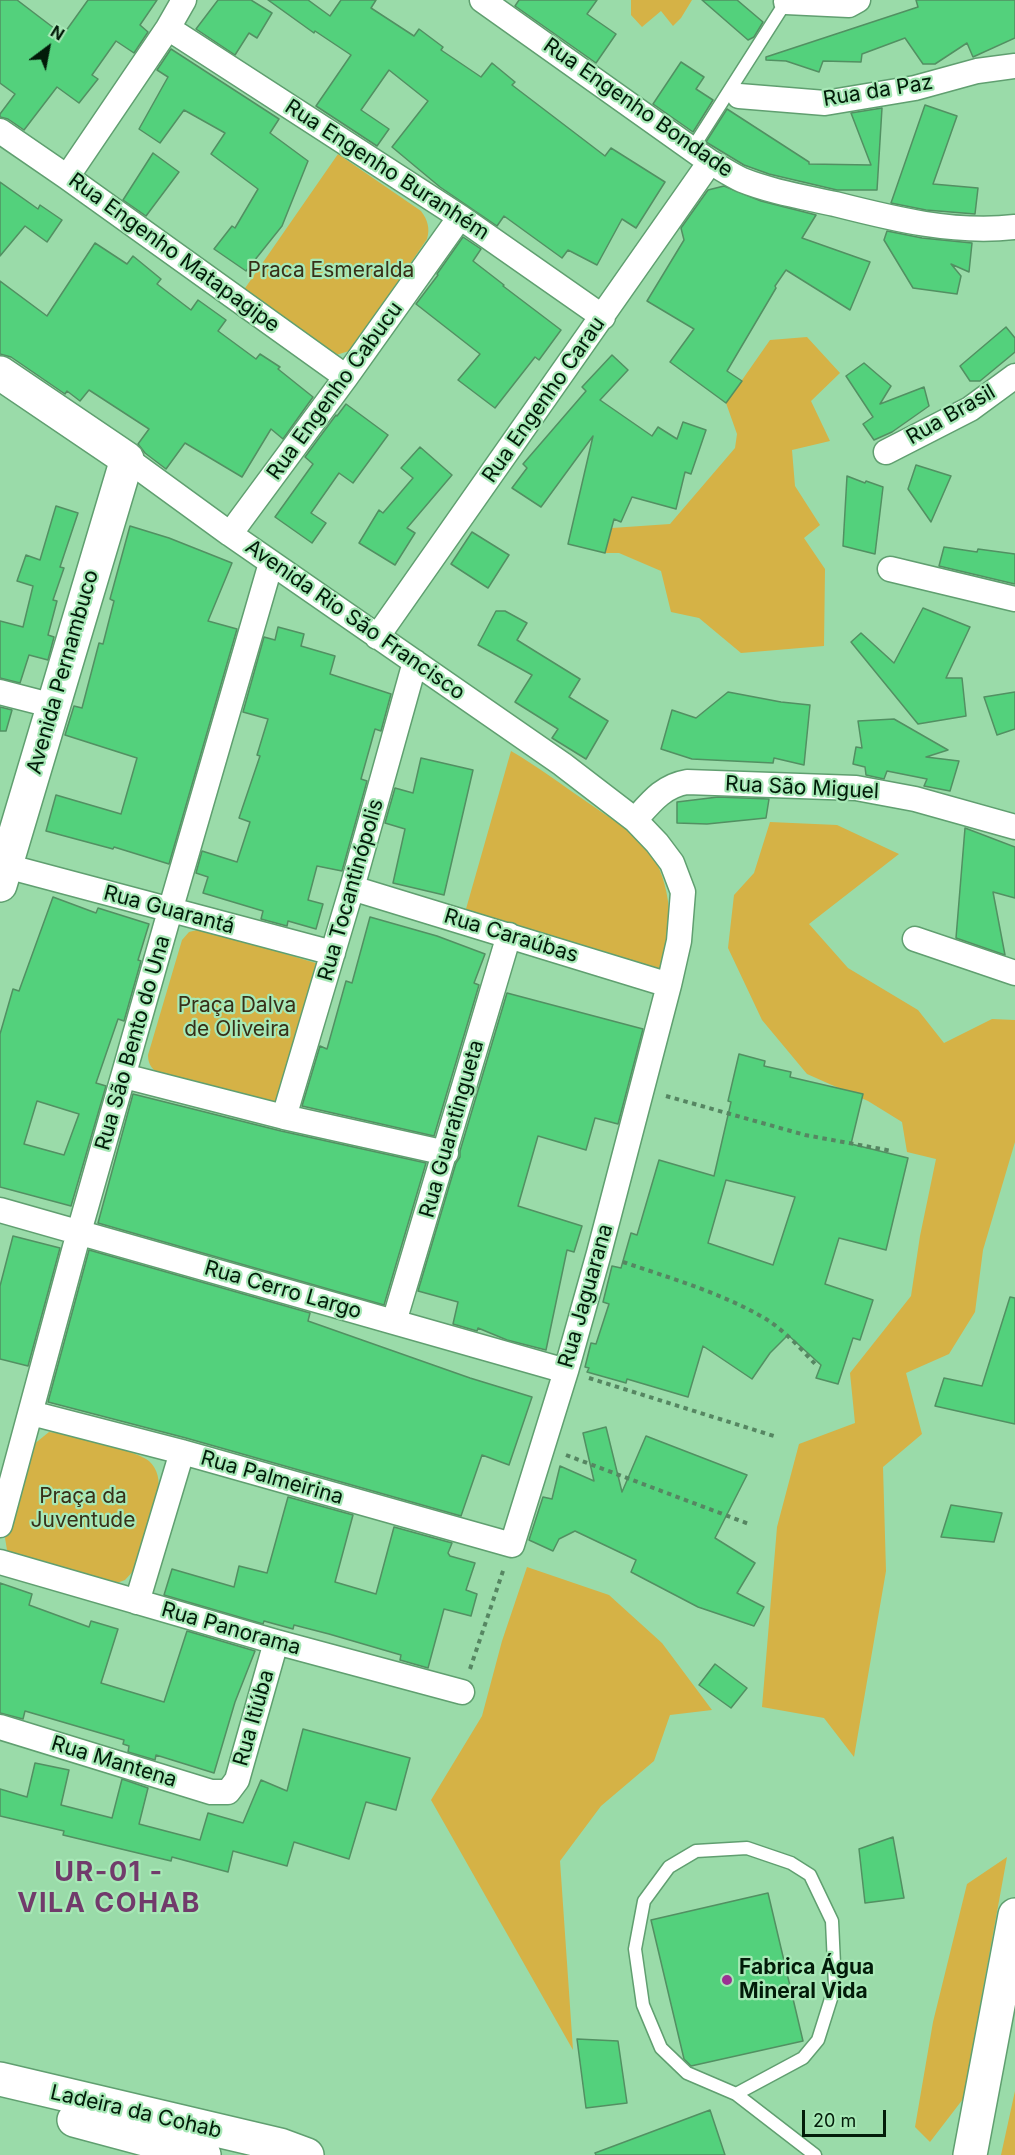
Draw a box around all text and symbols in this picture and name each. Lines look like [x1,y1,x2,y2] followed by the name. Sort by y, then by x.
[18,18,78,78] north arrow
[47,21,68,44] text: N
[538,33,738,183] street label: Rua Engenho Bondade
[821,70,935,112] street label: Rua da Paz
[280,95,494,245] street label: Rua Engenho Buranhém
[64,168,284,338] street label: Rua Engenho Matapagipe
[248,258,414,284] park label: Praca Esmeralda
[262,297,408,485] street label: Rua Engenho Cabucu
[477,312,611,488] street label: Rua Engenho Carau
[902,380,1000,450] street label: Rua Brasil
[240,534,470,706] street label: Avenida Rio São Francisco
[22,567,104,777] street label: Avenida Pernambuco
[724,771,880,805] street label: Rua São Miguel
[313,796,389,984] street label: Rua Tocantinópolis
[101,880,237,940] street label: Rua Guarantá
[441,904,581,968] street label: Rua Caraúbas
[90,933,176,1153] street label: Rua São Bento do Una
[178,993,296,1043] park label: Praça Dalva de Oliveira
[415,1037,489,1221] street label: Rua Guaratingueta
[553,1221,619,1371] street label: Rua Jaguarana
[202,1256,364,1324] street label: Rua Cerro Largo
[198,1446,346,1510] street label: Rua Palmeirina
[31,1484,135,1534] park label: Praça da Juventude
[158,1597,304,1661] street label: Rua Panorama
[228,1667,280,1769] street label: Rua Itiúba
[48,1731,180,1793] street label: Rua Mantena
[17,1857,201,1920] district label: UR-01 - VILA COHAB
[739,1955,874,2005] place label: Fabrica Água Mineral Vida
[720,1973,734,1987] marker: Fabrica Água Mineral Vida
[48,2080,224,2144] street label: Ladeira da Cohab
[805,2098,889,2136] scale bar
[813,2110,856,2131] text: 20 m

